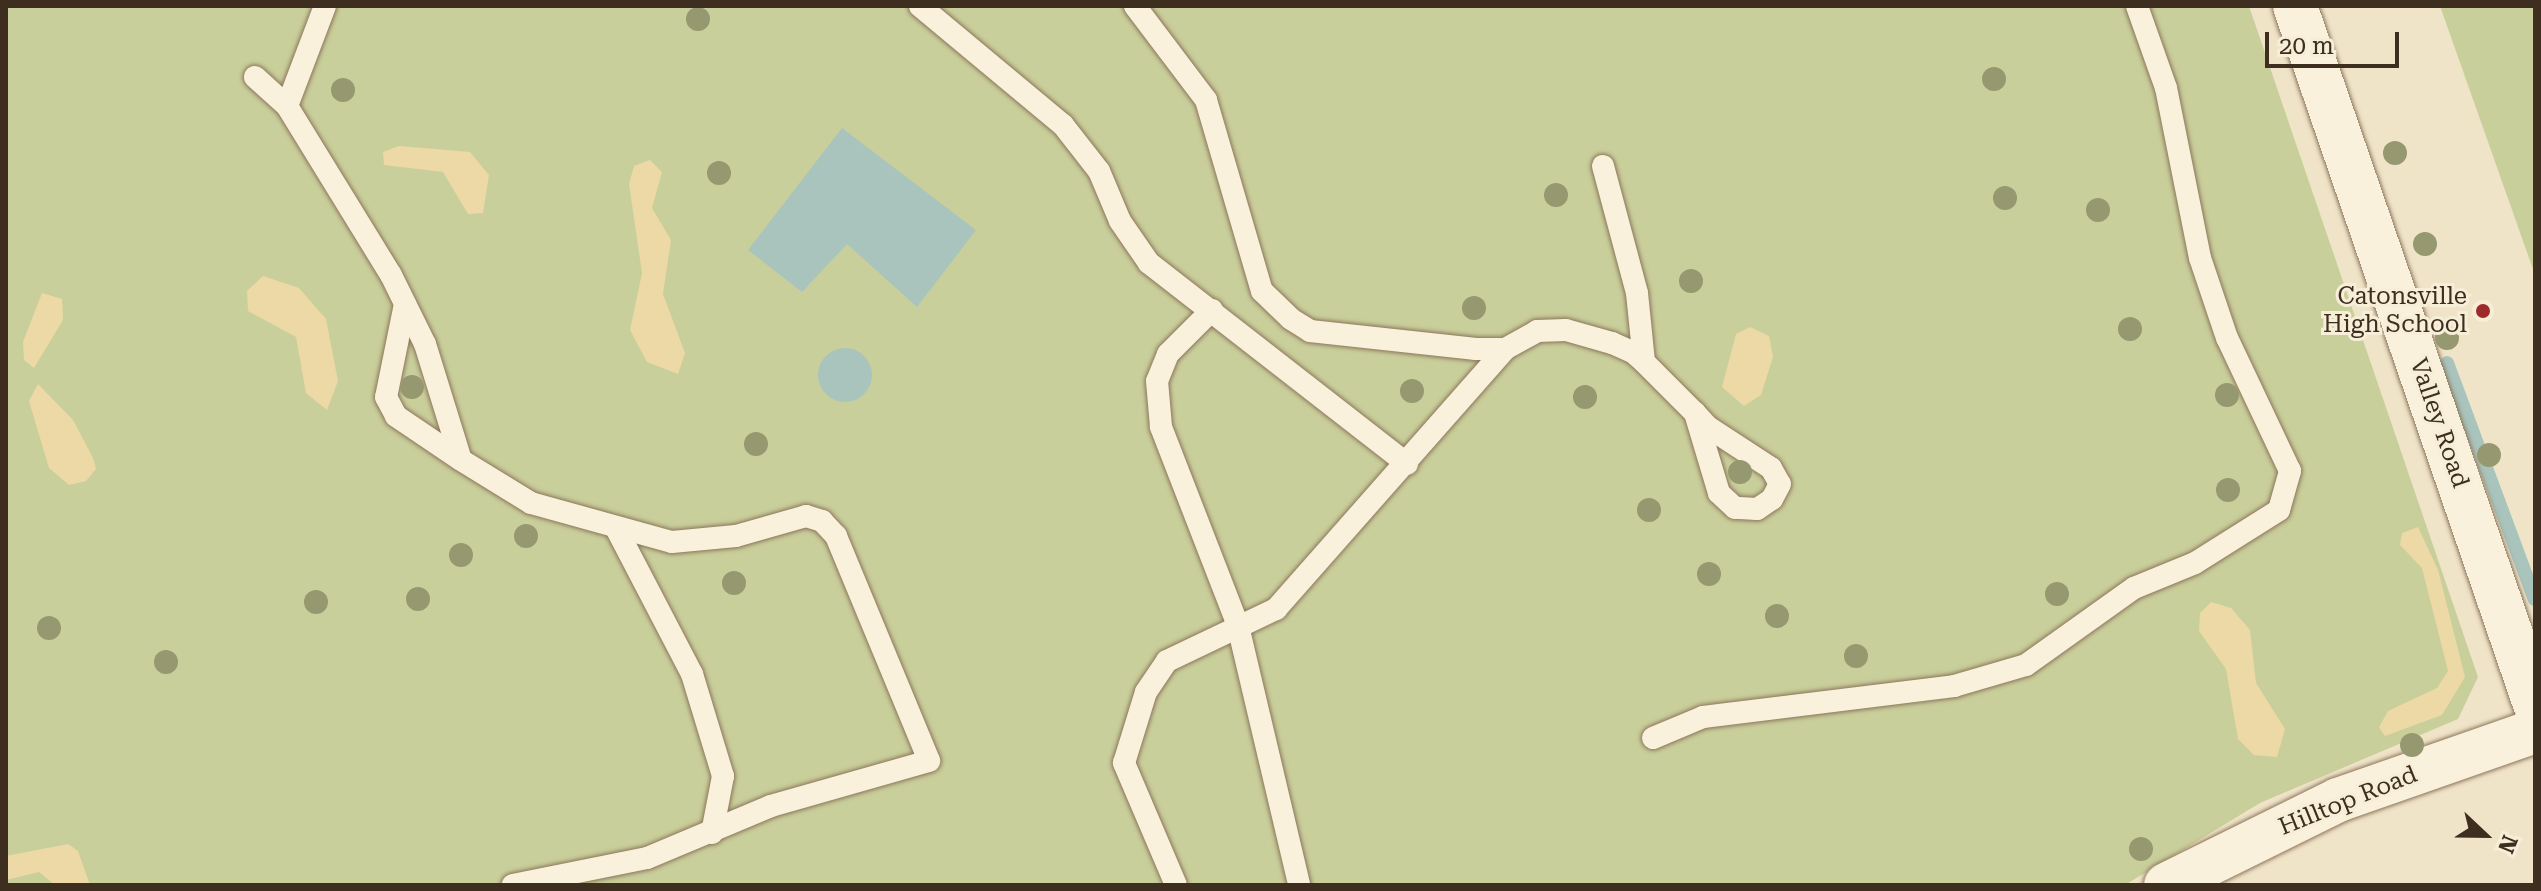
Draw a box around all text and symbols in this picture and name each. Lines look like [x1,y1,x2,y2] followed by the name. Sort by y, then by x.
[2269,16,2403,66] scale bar
[2279,32,2334,60] text: 20 m
[2323,283,2467,339] place label: Catonsville High School
[2474,302,2492,320] marker: Catonsville High School
[2403,354,2475,492] street label: Valley Road
[2275,760,2421,842] street label: Hilltop Road
[2445,795,2525,875] north arrow
[2493,832,2522,857] text: N

